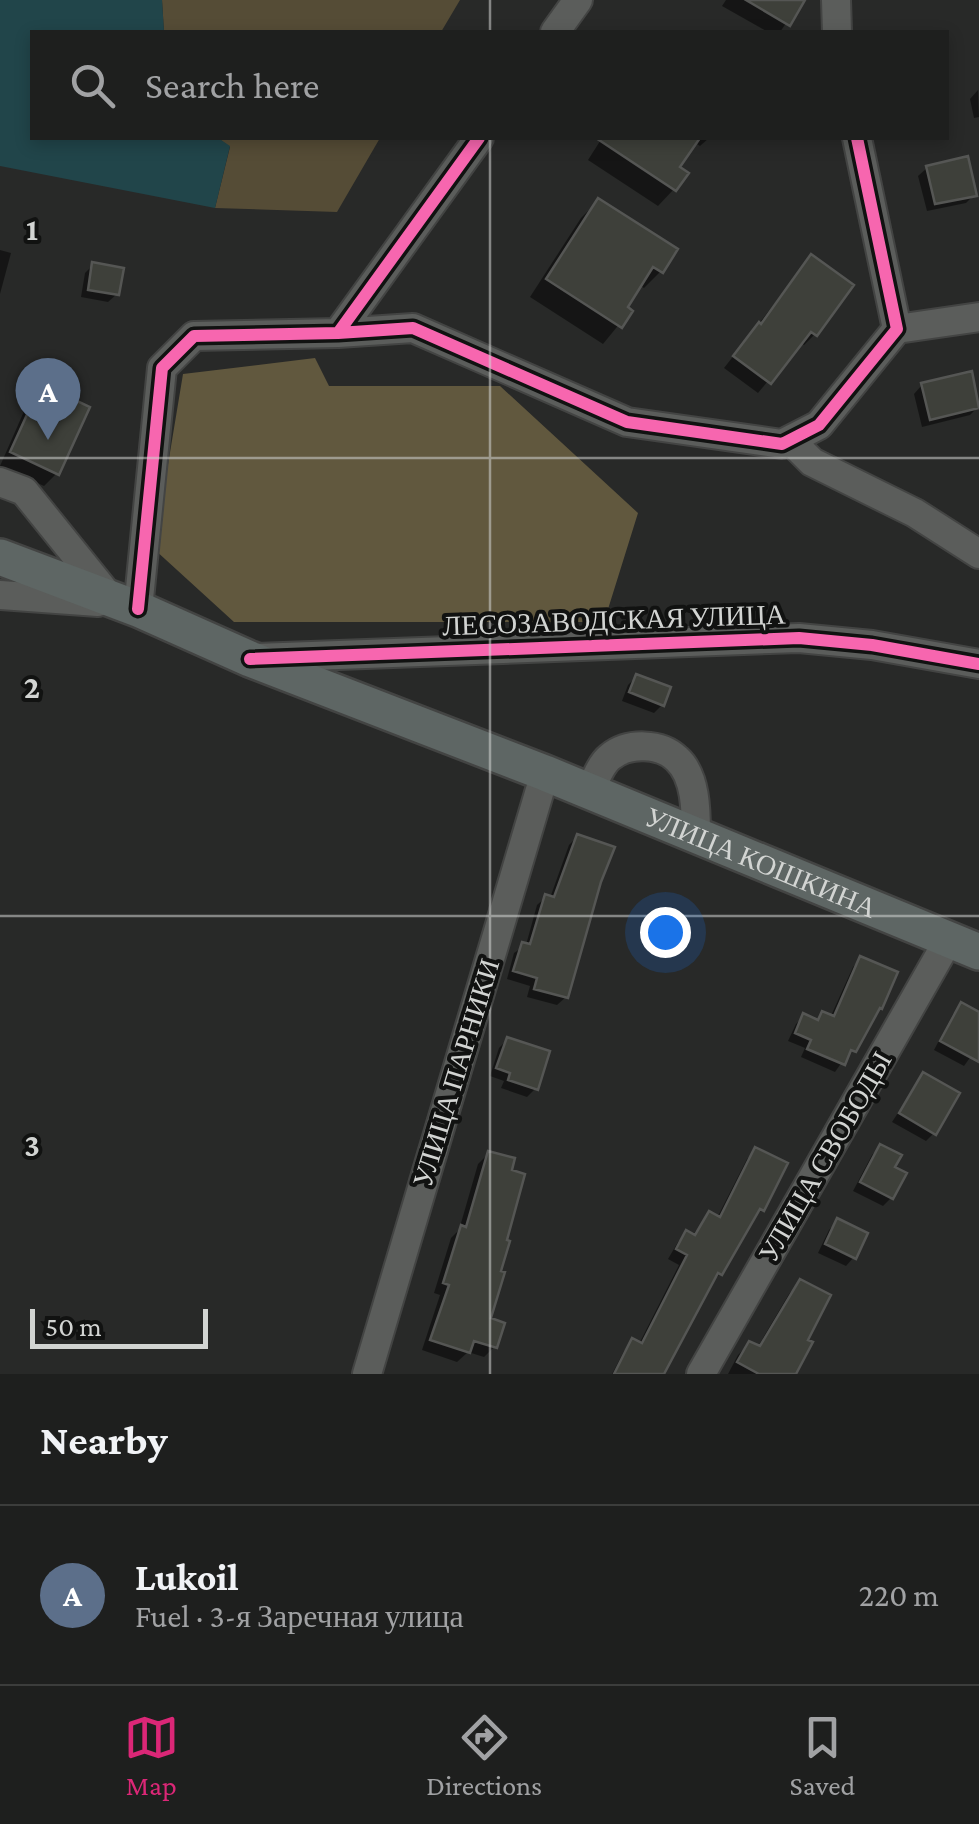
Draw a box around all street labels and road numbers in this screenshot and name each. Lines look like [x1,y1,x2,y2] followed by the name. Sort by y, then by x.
[442,598,787,641] street label: ЛЕСОЗАВОДСКАЯ УЛИЦА
[641,801,882,924] street label: УЛИЦА КОШКИНА
[407,955,505,1191] street label: УЛИЦА ПАРНИКИ
[752,1046,898,1268] street label: УЛИЦА СВОБОДЫ

